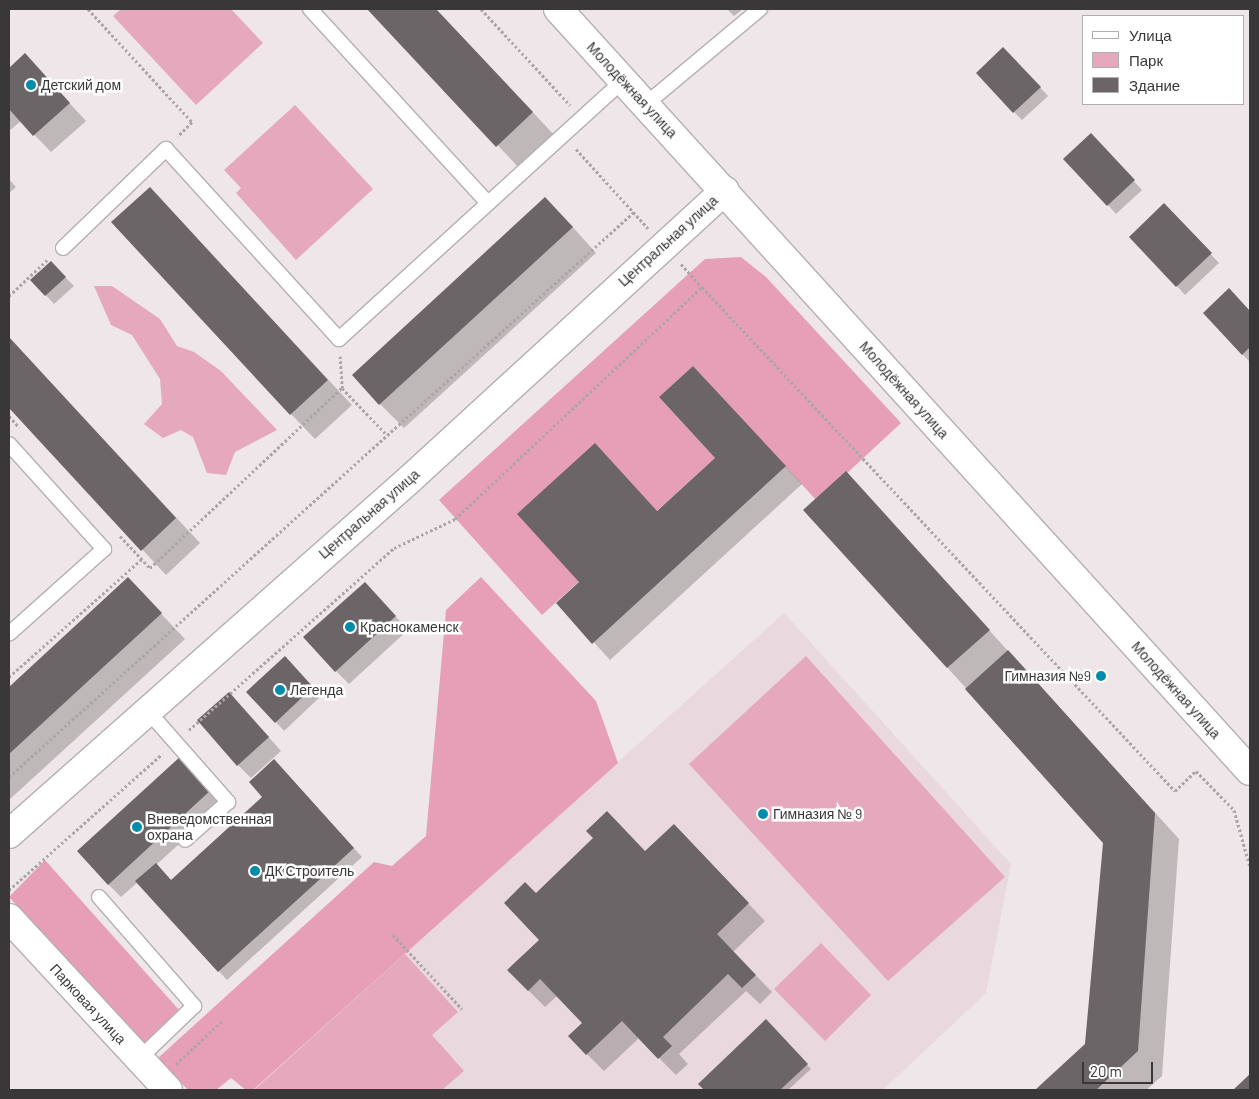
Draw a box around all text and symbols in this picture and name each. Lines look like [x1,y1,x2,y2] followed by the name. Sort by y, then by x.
[1082,15,1244,105] legend
[1129,26,1172,44] text: Улица
[583,39,681,141] street label: Молодёжная улица
[1129,51,1163,69] text: Парк
[1129,76,1180,94] text: Здание
[41,77,121,93] place label: Детский дом
[25,79,37,91] marker: Детский дом
[615,192,721,290] street label: Центральная улица
[856,338,952,442] street label: Молодёжная улица
[315,466,423,562] street label: Центральная улица
[360,619,459,635] place label: Краснокаменск
[344,621,356,633] marker: Краснокаменск
[1128,638,1224,742] street label: Молодёжная улица
[1004,668,1091,684] place label: Гимназия №9
[1095,670,1107,682] marker: Гимназия №9
[290,682,343,698] place label: Легенда
[274,684,286,696] marker: Легенда
[773,806,862,822] place label: Гимназия № 9
[757,808,769,820] marker: Гимназия № 9
[147,811,272,844] place label: Вневедомственная охрана
[131,821,143,833] marker: Вневедомственная охрана
[265,863,354,879] place label: ДК Строитель
[249,865,261,877] marker: ДК Строитель
[47,960,129,1048] street label: Парковая улица
[1084,1052,1155,1084] scale bar
[1090,1062,1122,1080] text: 20 m

